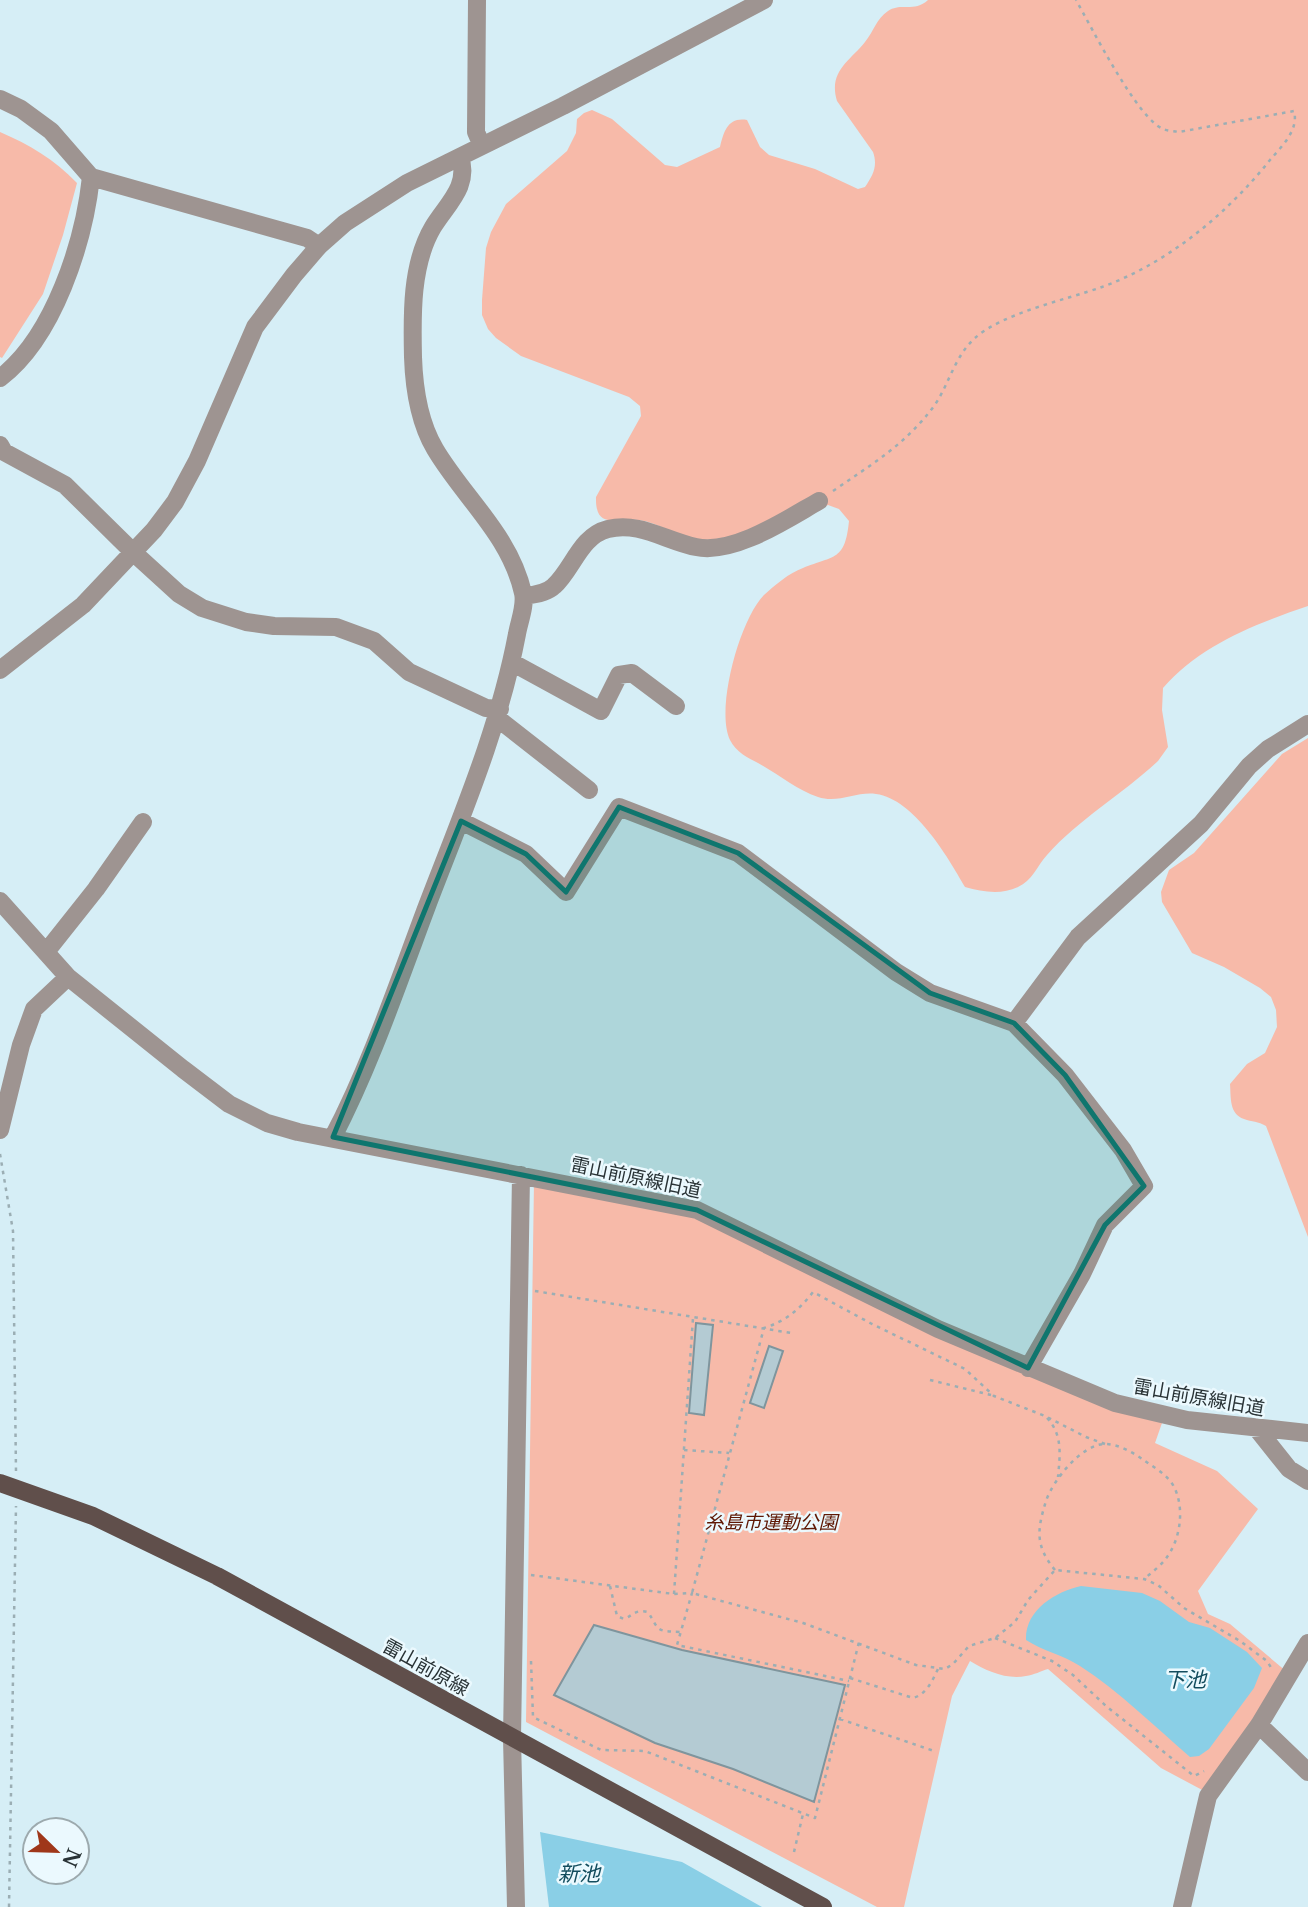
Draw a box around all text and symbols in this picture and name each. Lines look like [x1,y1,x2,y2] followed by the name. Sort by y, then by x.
[568,1152,703,1203] street label: 雷山前原線旧道
[1131,1375,1266,1420] street label: 雷山前原線旧道
[704,1511,840,1534] park label: 糸島市運動公園
[379,1634,473,1701] street label: 雷山前原線
[1164,1667,1208,1693] water label: 下池
[21,1816,91,1886] north arrow
[57,1845,85,1870] text: N
[558,1861,602,1887] water label: 新池

